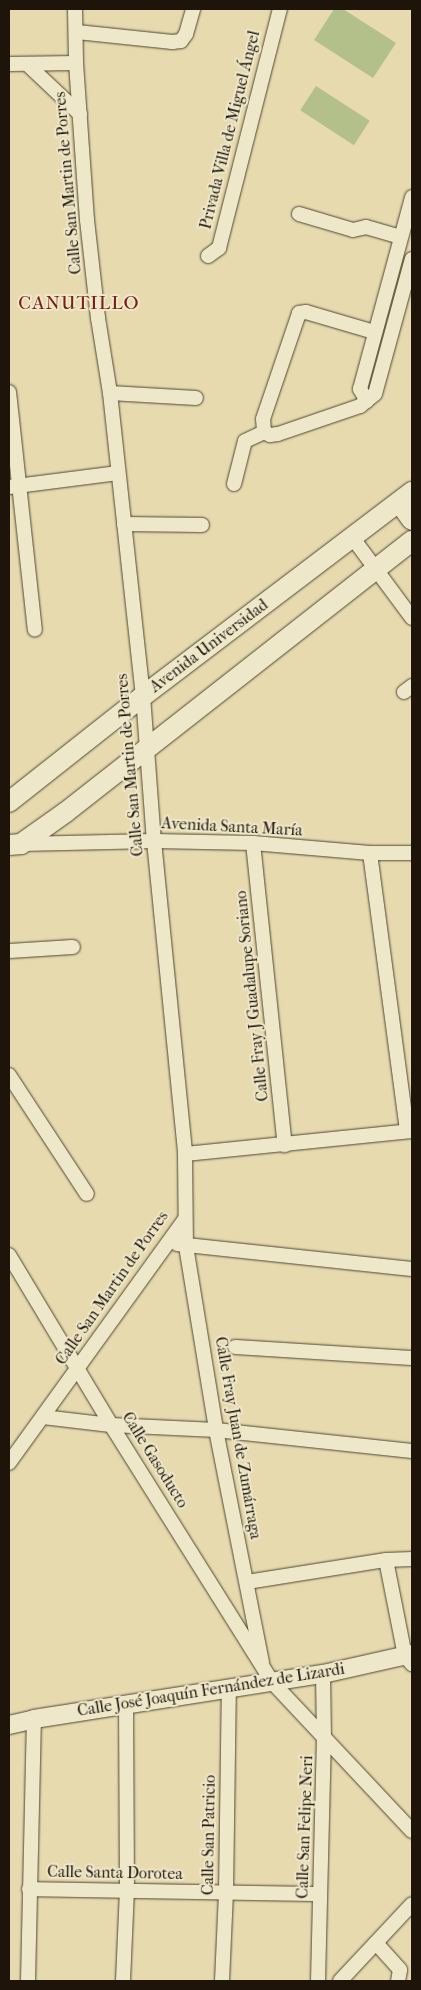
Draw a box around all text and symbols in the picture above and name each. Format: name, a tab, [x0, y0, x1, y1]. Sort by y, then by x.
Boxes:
street label: Privada Villa de Miguel Ángel	[196, 29, 264, 231]
street label: Calle San Martin de Porres	[50, 91, 86, 275]
district label: CANUTILLO	[17, 293, 141, 315]
street label: Avenida Universidad	[146, 595, 272, 697]
street label: Calle San Martin de Porres	[112, 673, 148, 857]
street label: Avenida Santa María	[161, 814, 303, 840]
street label: Calle Fray J Guadalupe Soriano	[231, 890, 273, 1102]
street label: Calle San Martin de Porres	[52, 1207, 172, 1369]
street label: Calle Fray Juan de Zumárraga	[211, 1335, 265, 1541]
street label: Calle Gasoducto	[118, 1408, 192, 1512]
street label: Calle José Joaquín Fernández de Lizardi	[76, 1659, 346, 1721]
street label: Calle San Felipe Neri	[293, 1755, 317, 1899]
street label: Calle San Patricio	[198, 1775, 220, 1895]
street label: Calle Santa Dorotea	[47, 1862, 183, 1884]

